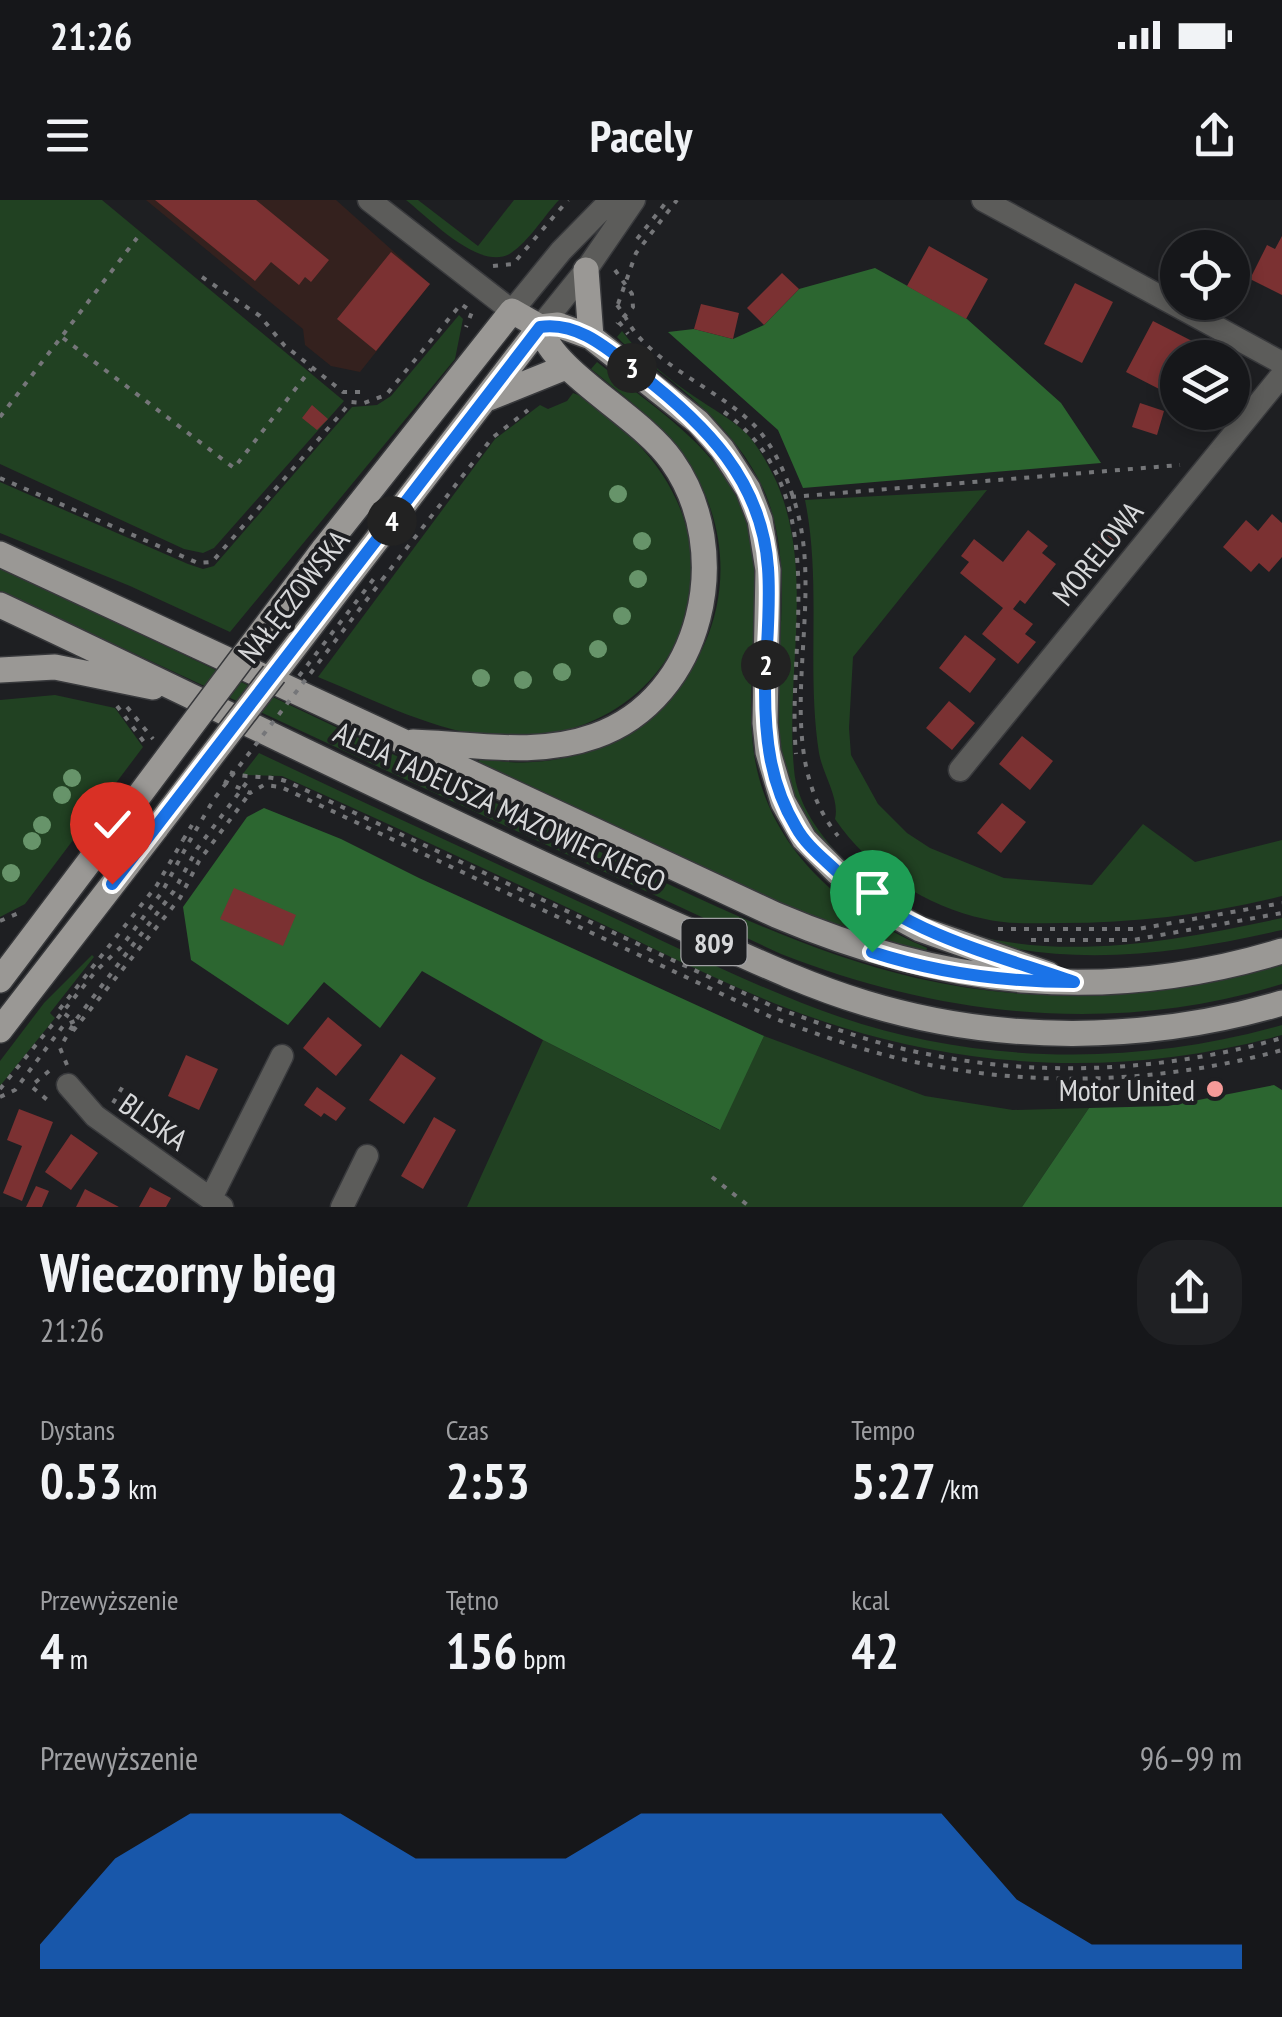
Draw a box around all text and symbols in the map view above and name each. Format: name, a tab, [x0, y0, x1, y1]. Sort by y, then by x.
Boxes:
text: 21:26	[50, 11, 132, 60]
text: Pacely	[590, 106, 692, 164]
icon: menu	[40, 108, 95, 163]
icon: share	[1187, 108, 1242, 163]
map controls	[1160, 230, 1250, 430]
button: locate	[1160, 230, 1250, 320]
button: layers	[1160, 340, 1250, 430]
pin: 3	[607, 343, 657, 393]
text: 3	[625, 349, 639, 386]
street label: MORELOWA	[1043, 492, 1151, 613]
pin: 4	[367, 496, 417, 546]
text: 4	[385, 502, 399, 539]
street label: NAŁĘCZOWSKA	[229, 521, 358, 671]
pin: 2	[741, 640, 791, 690]
text: 2	[759, 646, 773, 683]
street label: ALEJA TADEUSZA MAZOWIECKIEGO	[328, 712, 672, 900]
pin	[70, 782, 155, 885]
icon: check	[85, 797, 140, 852]
pin	[830, 850, 915, 953]
icon: arrive	[845, 865, 900, 920]
road number: 809	[682, 919, 746, 965]
place label: Motor United	[1059, 1070, 1195, 1109]
marker: Motor United	[1204, 1078, 1226, 1100]
street label: BLISKA	[112, 1084, 196, 1159]
text: Wieczorny bieg	[40, 1236, 337, 1307]
button: share	[1137, 1240, 1242, 1345]
text: 21:26	[40, 1309, 104, 1351]
text: Dystans	[40, 1411, 115, 1448]
text: Czas	[446, 1411, 489, 1448]
text: Tempo	[851, 1411, 915, 1448]
text: 0.53	[40, 1448, 122, 1513]
text: 2:53	[446, 1448, 530, 1513]
text: 5:27	[851, 1448, 936, 1513]
text: km	[122, 1470, 157, 1507]
text: /km	[936, 1470, 979, 1507]
text: Przewyższenie	[40, 1581, 179, 1618]
text: Tętno	[446, 1581, 499, 1618]
text: kcal	[851, 1581, 890, 1618]
text: 4	[40, 1618, 64, 1683]
text: 156	[446, 1618, 517, 1683]
text: 42	[851, 1618, 899, 1683]
text: m	[64, 1640, 88, 1677]
text: bpm	[517, 1640, 566, 1677]
text: Przewyższenie	[40, 1737, 198, 1779]
text: 96–99 m	[1140, 1737, 1242, 1779]

